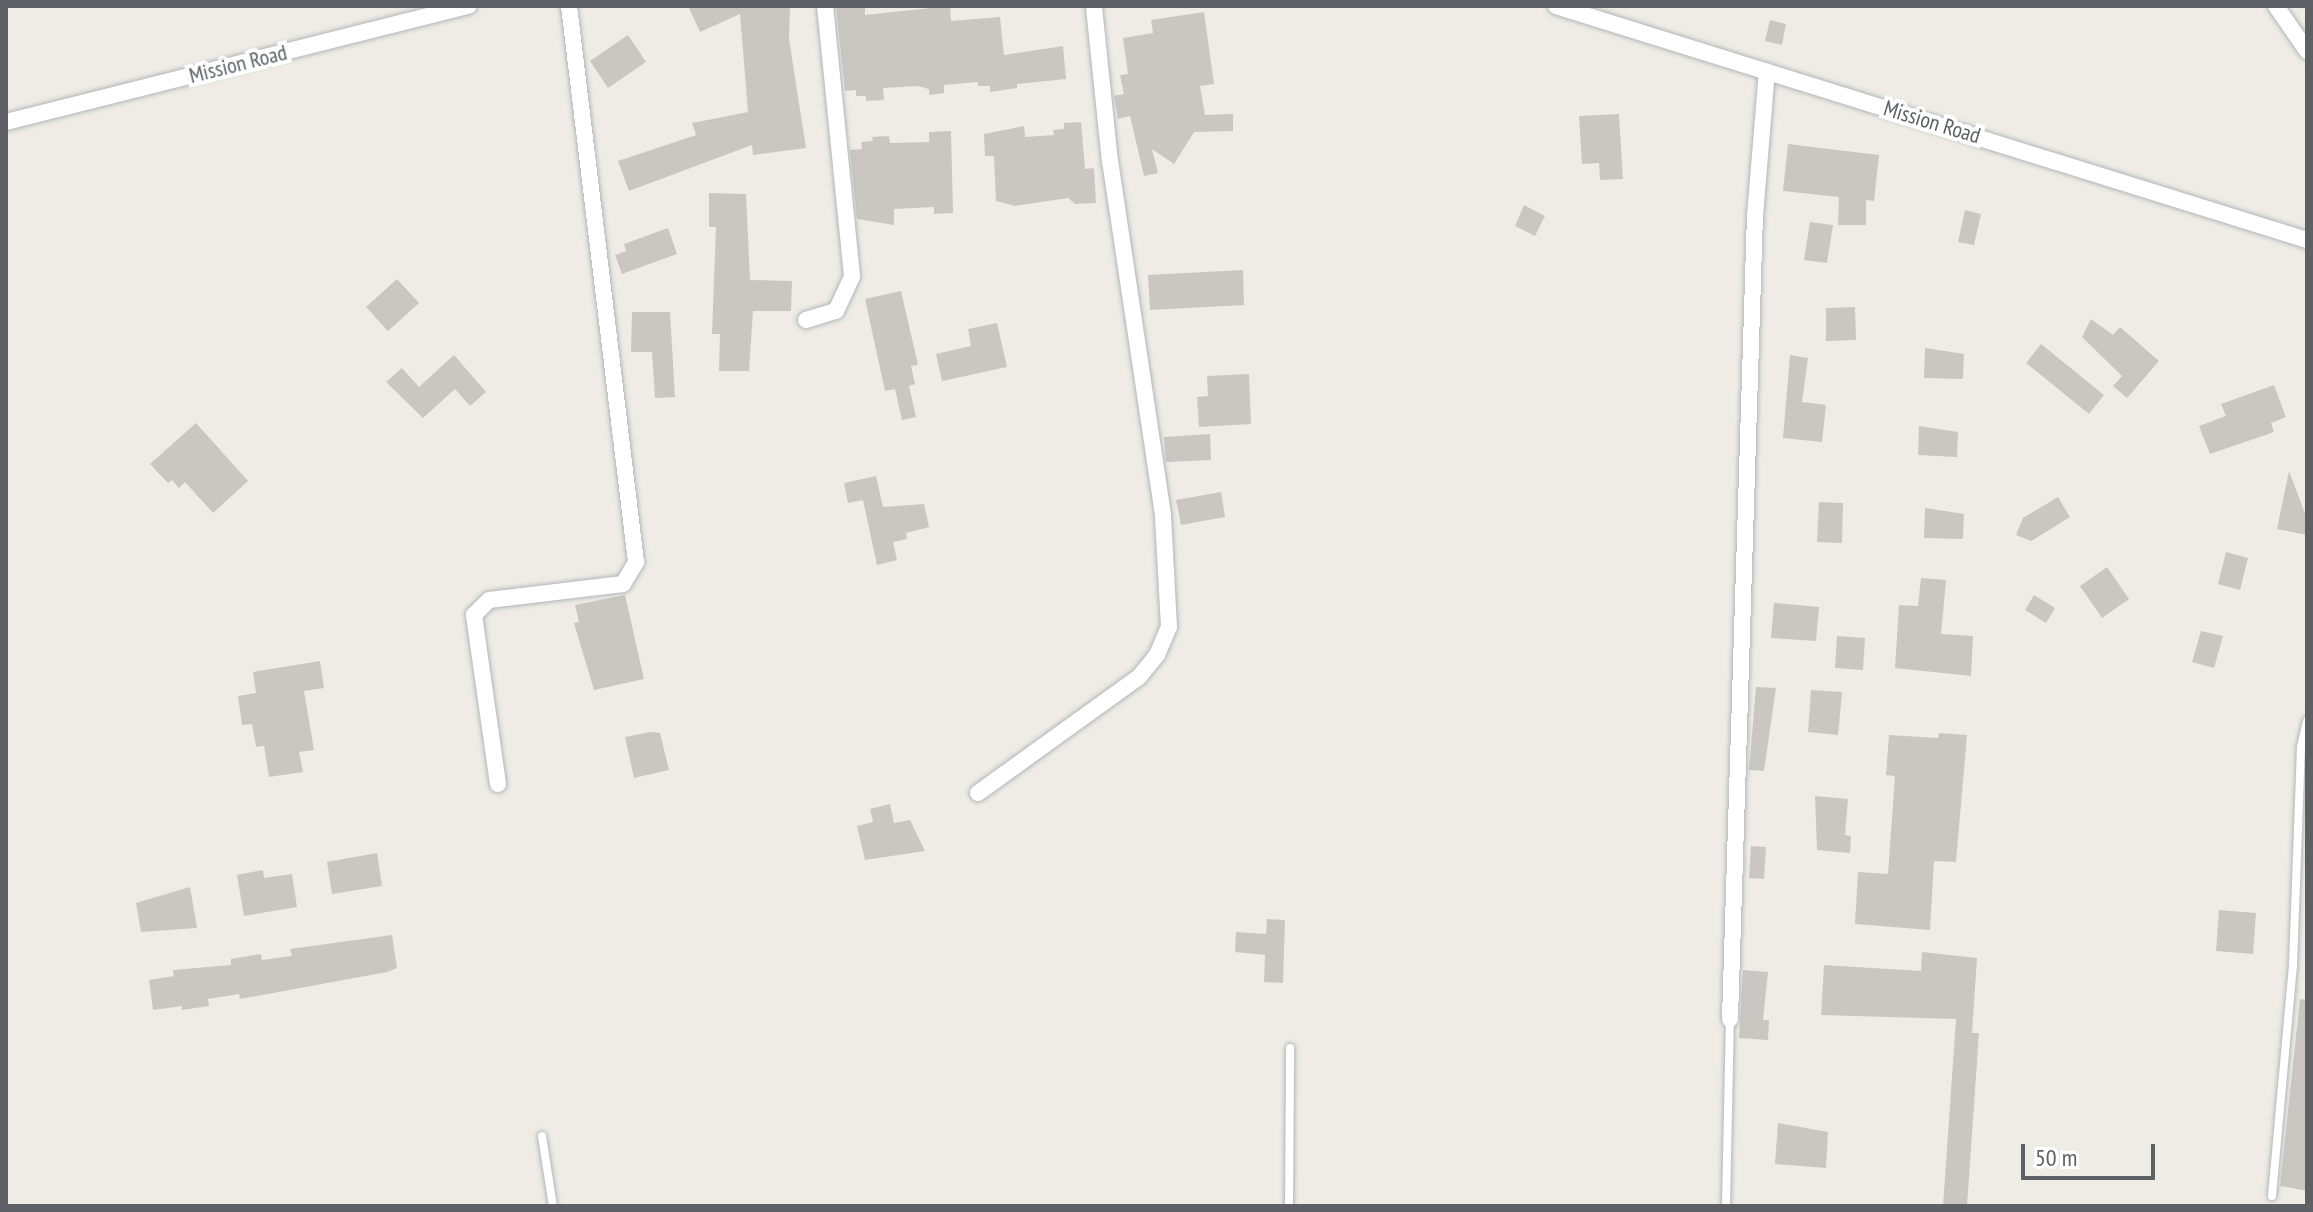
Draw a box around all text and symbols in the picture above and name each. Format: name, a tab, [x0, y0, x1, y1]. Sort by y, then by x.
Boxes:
street label: Mission Road	[186, 39, 290, 89]
street label: Mission Road	[1880, 95, 1984, 149]
scale bar	[2025, 1128, 2159, 1178]
text: 50 m	[2035, 1142, 2077, 1173]

